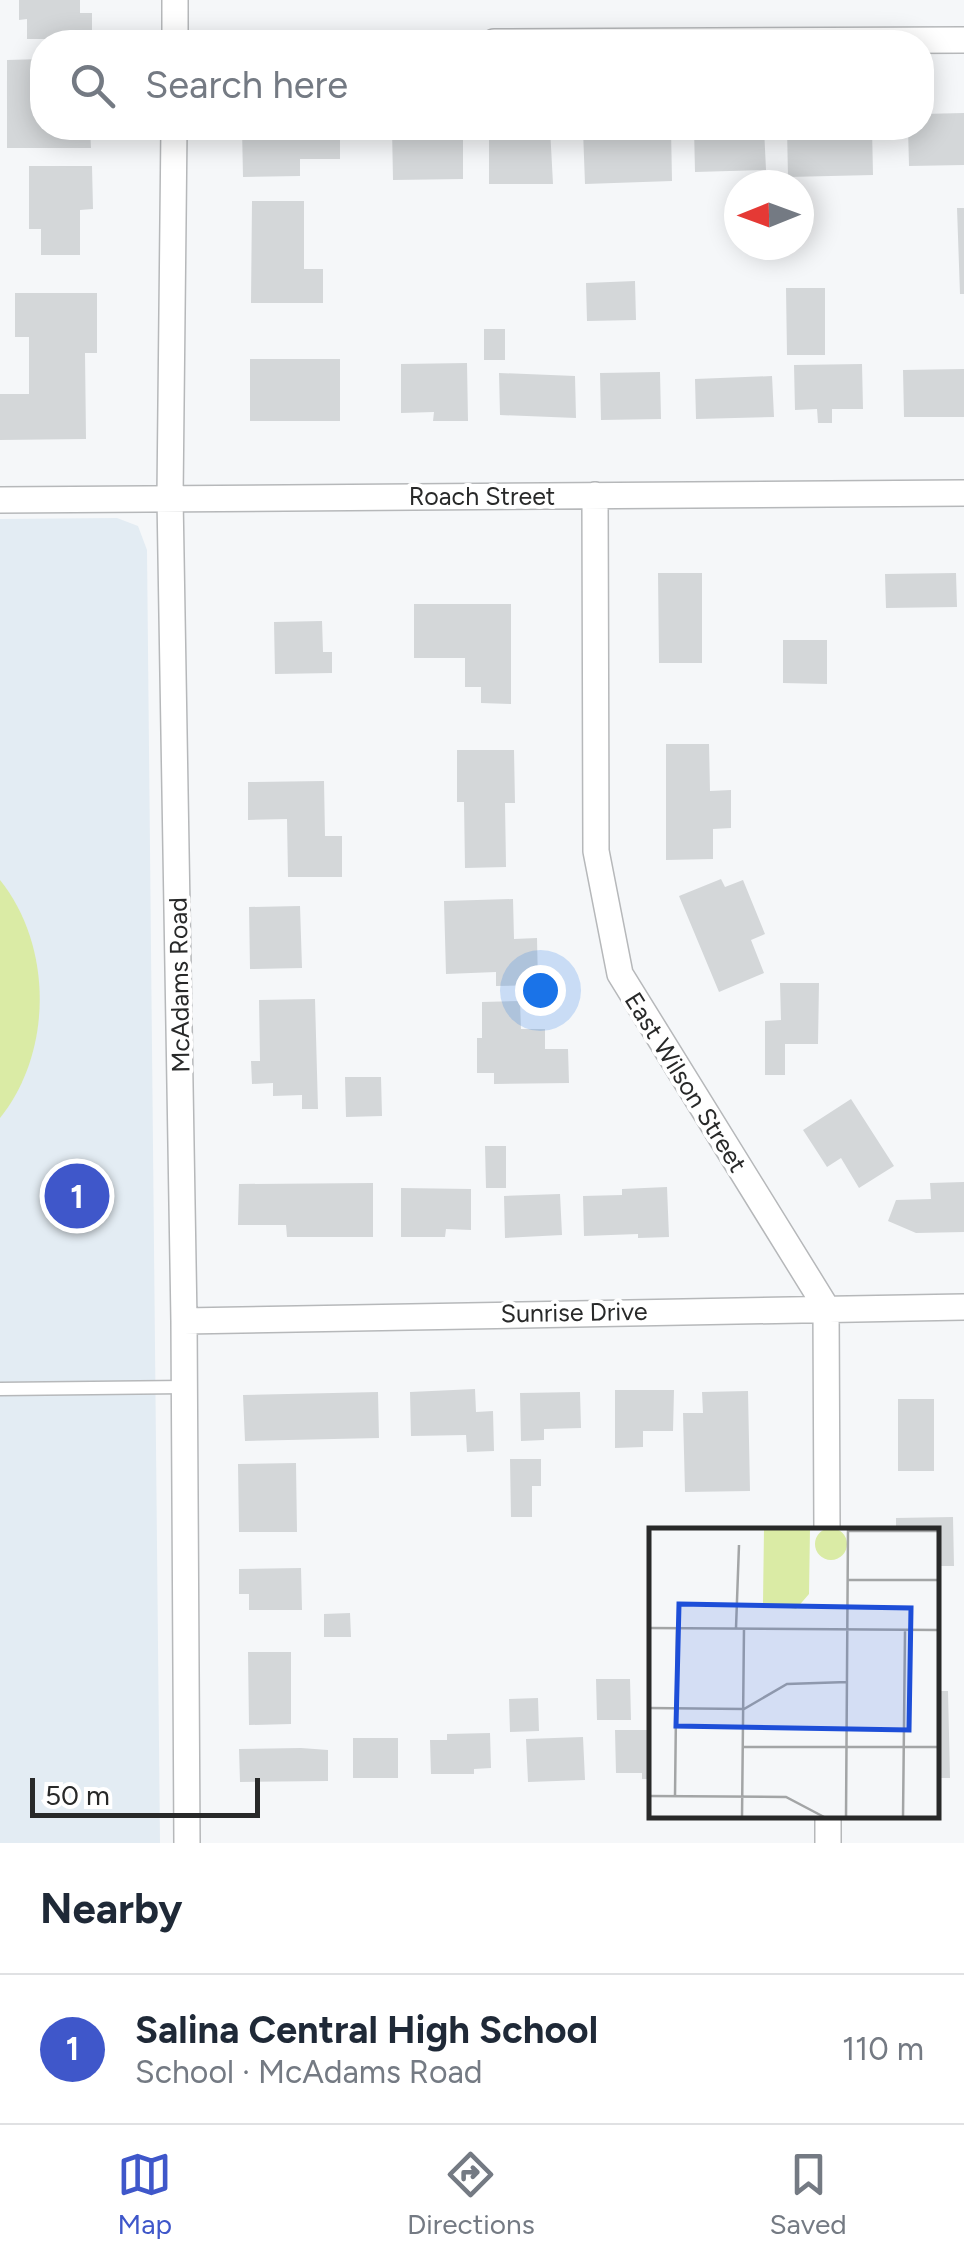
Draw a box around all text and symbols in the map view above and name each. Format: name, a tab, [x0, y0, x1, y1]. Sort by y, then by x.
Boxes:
search box	[30, 30, 934, 140]
icon: search	[65, 58, 120, 113]
text: Search here	[145, 62, 348, 108]
north arrow	[724, 170, 814, 260]
street label: Roach Street	[409, 481, 555, 511]
street label: McAdams Road	[162, 897, 196, 1073]
your location	[515, 965, 566, 1016]
street label: East Wilson Street	[619, 987, 753, 1177]
pin: 1	[44, 1158, 110, 1234]
street label: Sunrise Drive	[500, 1296, 648, 1328]
inset map	[649, 1528, 939, 1818]
scale bar	[30, 1773, 260, 1818]
text: 50 m	[45, 1778, 110, 1812]
text: Nearby	[40, 1883, 182, 1934]
text: Salina Central High School	[135, 2007, 598, 2053]
text: 1	[66, 2030, 79, 2068]
text: 110 m	[842, 2030, 924, 2068]
text: School · McAdams Road	[135, 2053, 483, 2091]
tab: Map	[117, 2147, 172, 2241]
tab: Directions	[407, 2147, 535, 2241]
tab: Saved	[769, 2147, 847, 2241]

